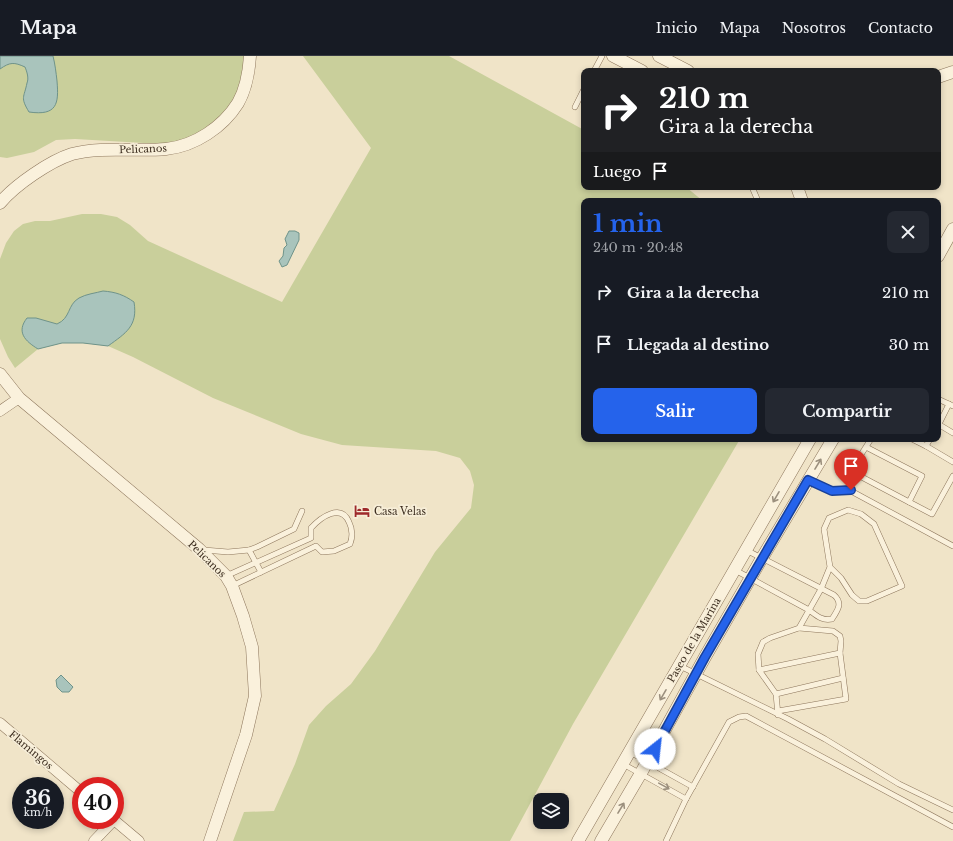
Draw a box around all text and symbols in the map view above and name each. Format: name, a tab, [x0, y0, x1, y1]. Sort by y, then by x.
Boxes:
text: Mapa	[20, 16, 77, 39]
text: Inicio	[656, 19, 697, 37]
text: Mapa	[719, 19, 760, 37]
text: Nosotros	[782, 19, 846, 37]
text: Contacto	[868, 19, 933, 37]
text: 210 m	[659, 81, 749, 116]
icon: right	[593, 84, 645, 136]
text: Gira a la derecha	[659, 116, 813, 138]
street label: Pelicanos	[119, 142, 168, 156]
icon: arrive	[649, 160, 671, 182]
text: Luego	[593, 162, 641, 181]
text: 1 min	[593, 209, 663, 238]
button: close	[887, 211, 929, 253]
text: 240 m · 20:48	[593, 239, 683, 256]
icon: right	[593, 281, 615, 303]
text: Gira a la derecha	[627, 283, 759, 302]
text: 210 m	[882, 283, 929, 302]
icon: arrive	[593, 333, 615, 355]
text: Llegada al destino	[627, 335, 769, 354]
text: 30 m	[889, 335, 929, 354]
button: Salir	[593, 388, 757, 434]
button: Compartir	[765, 388, 929, 434]
pin	[834, 449, 868, 490]
icon: arrive	[840, 455, 862, 477]
one-way arrow	[814, 458, 822, 470]
one-way arrow	[772, 491, 780, 503]
hotel icon: Casa Velas	[353, 502, 371, 520]
place label: Casa Velas	[374, 505, 427, 518]
street label: Pelicanos	[185, 538, 229, 581]
street label: Paseo de la Marina	[664, 595, 724, 685]
one-way arrow	[658, 689, 666, 701]
street label: Flamingos	[6, 728, 56, 772]
position arrow	[634, 728, 676, 770]
speed limit sign: 40	[72, 777, 124, 829]
one-way arrow	[658, 782, 670, 790]
text: 36	[25, 786, 51, 810]
map controls	[533, 793, 569, 829]
button: layers	[533, 793, 569, 829]
one-way arrow	[617, 802, 625, 814]
text: km/h	[24, 806, 52, 819]

